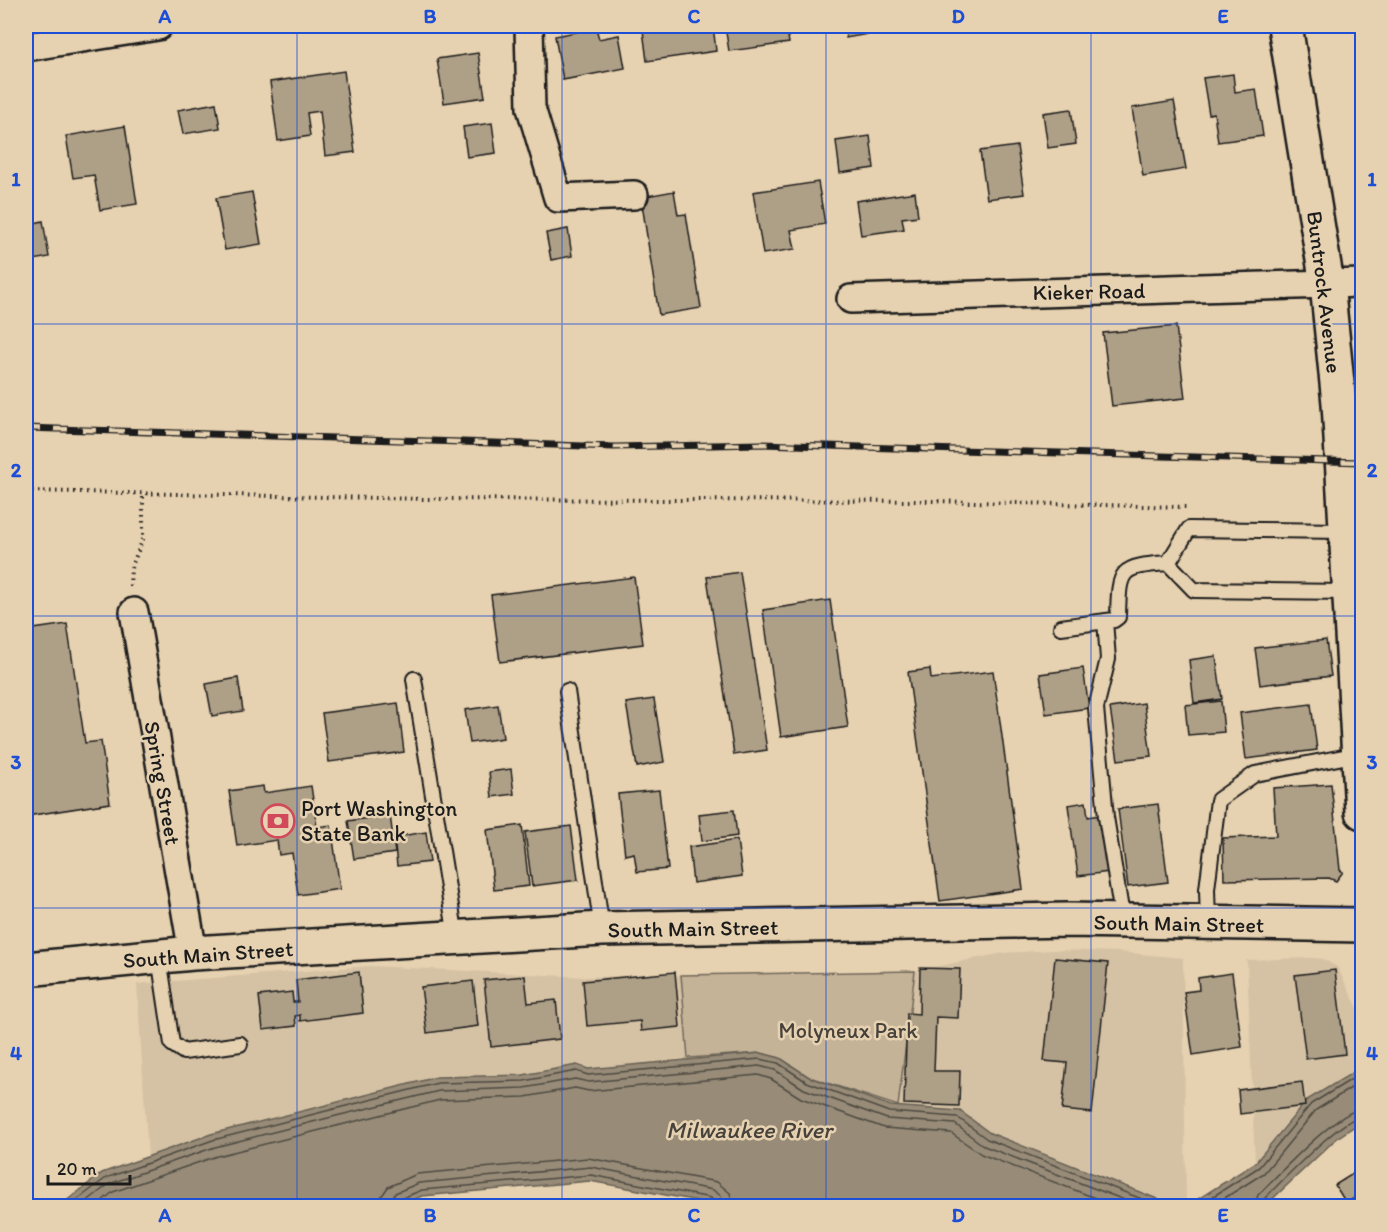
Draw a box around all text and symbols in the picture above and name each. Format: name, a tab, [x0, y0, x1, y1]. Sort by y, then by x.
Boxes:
text: A	[158, 4, 172, 28]
text: B	[424, 4, 437, 28]
text: C	[688, 4, 701, 28]
text: D	[951, 4, 965, 28]
text: E	[1217, 4, 1229, 28]
text: 1	[11, 167, 21, 191]
text: 1	[1367, 167, 1377, 191]
street label: Buntrock Avenue	[1301, 209, 1348, 375]
street label: Kieker Road	[1032, 277, 1146, 306]
text: 2	[11, 458, 22, 482]
text: 2	[1367, 458, 1378, 482]
street label: Spring Street	[138, 719, 187, 847]
text: 3	[11, 750, 22, 774]
text: 3	[1367, 750, 1378, 774]
place label: Port Washington State Bank	[301, 795, 458, 847]
bank icon: Port Washington State Bank	[260, 803, 296, 839]
street label: South Main Street	[1093, 909, 1265, 938]
street label: South Main Street	[607, 914, 779, 943]
street label: South Main Street	[122, 935, 294, 974]
park label: Molyneux Park	[778, 1017, 918, 1044]
text: 4	[10, 1041, 22, 1065]
text: 4	[1366, 1041, 1378, 1065]
water label: Milwaukee River	[666, 1115, 835, 1144]
scale bar	[48, 1148, 130, 1186]
text: 20 m	[57, 1158, 97, 1180]
text: A	[158, 1203, 172, 1227]
text: B	[424, 1203, 437, 1227]
text: C	[688, 1203, 701, 1227]
text: D	[951, 1203, 965, 1227]
text: E	[1217, 1203, 1229, 1227]

